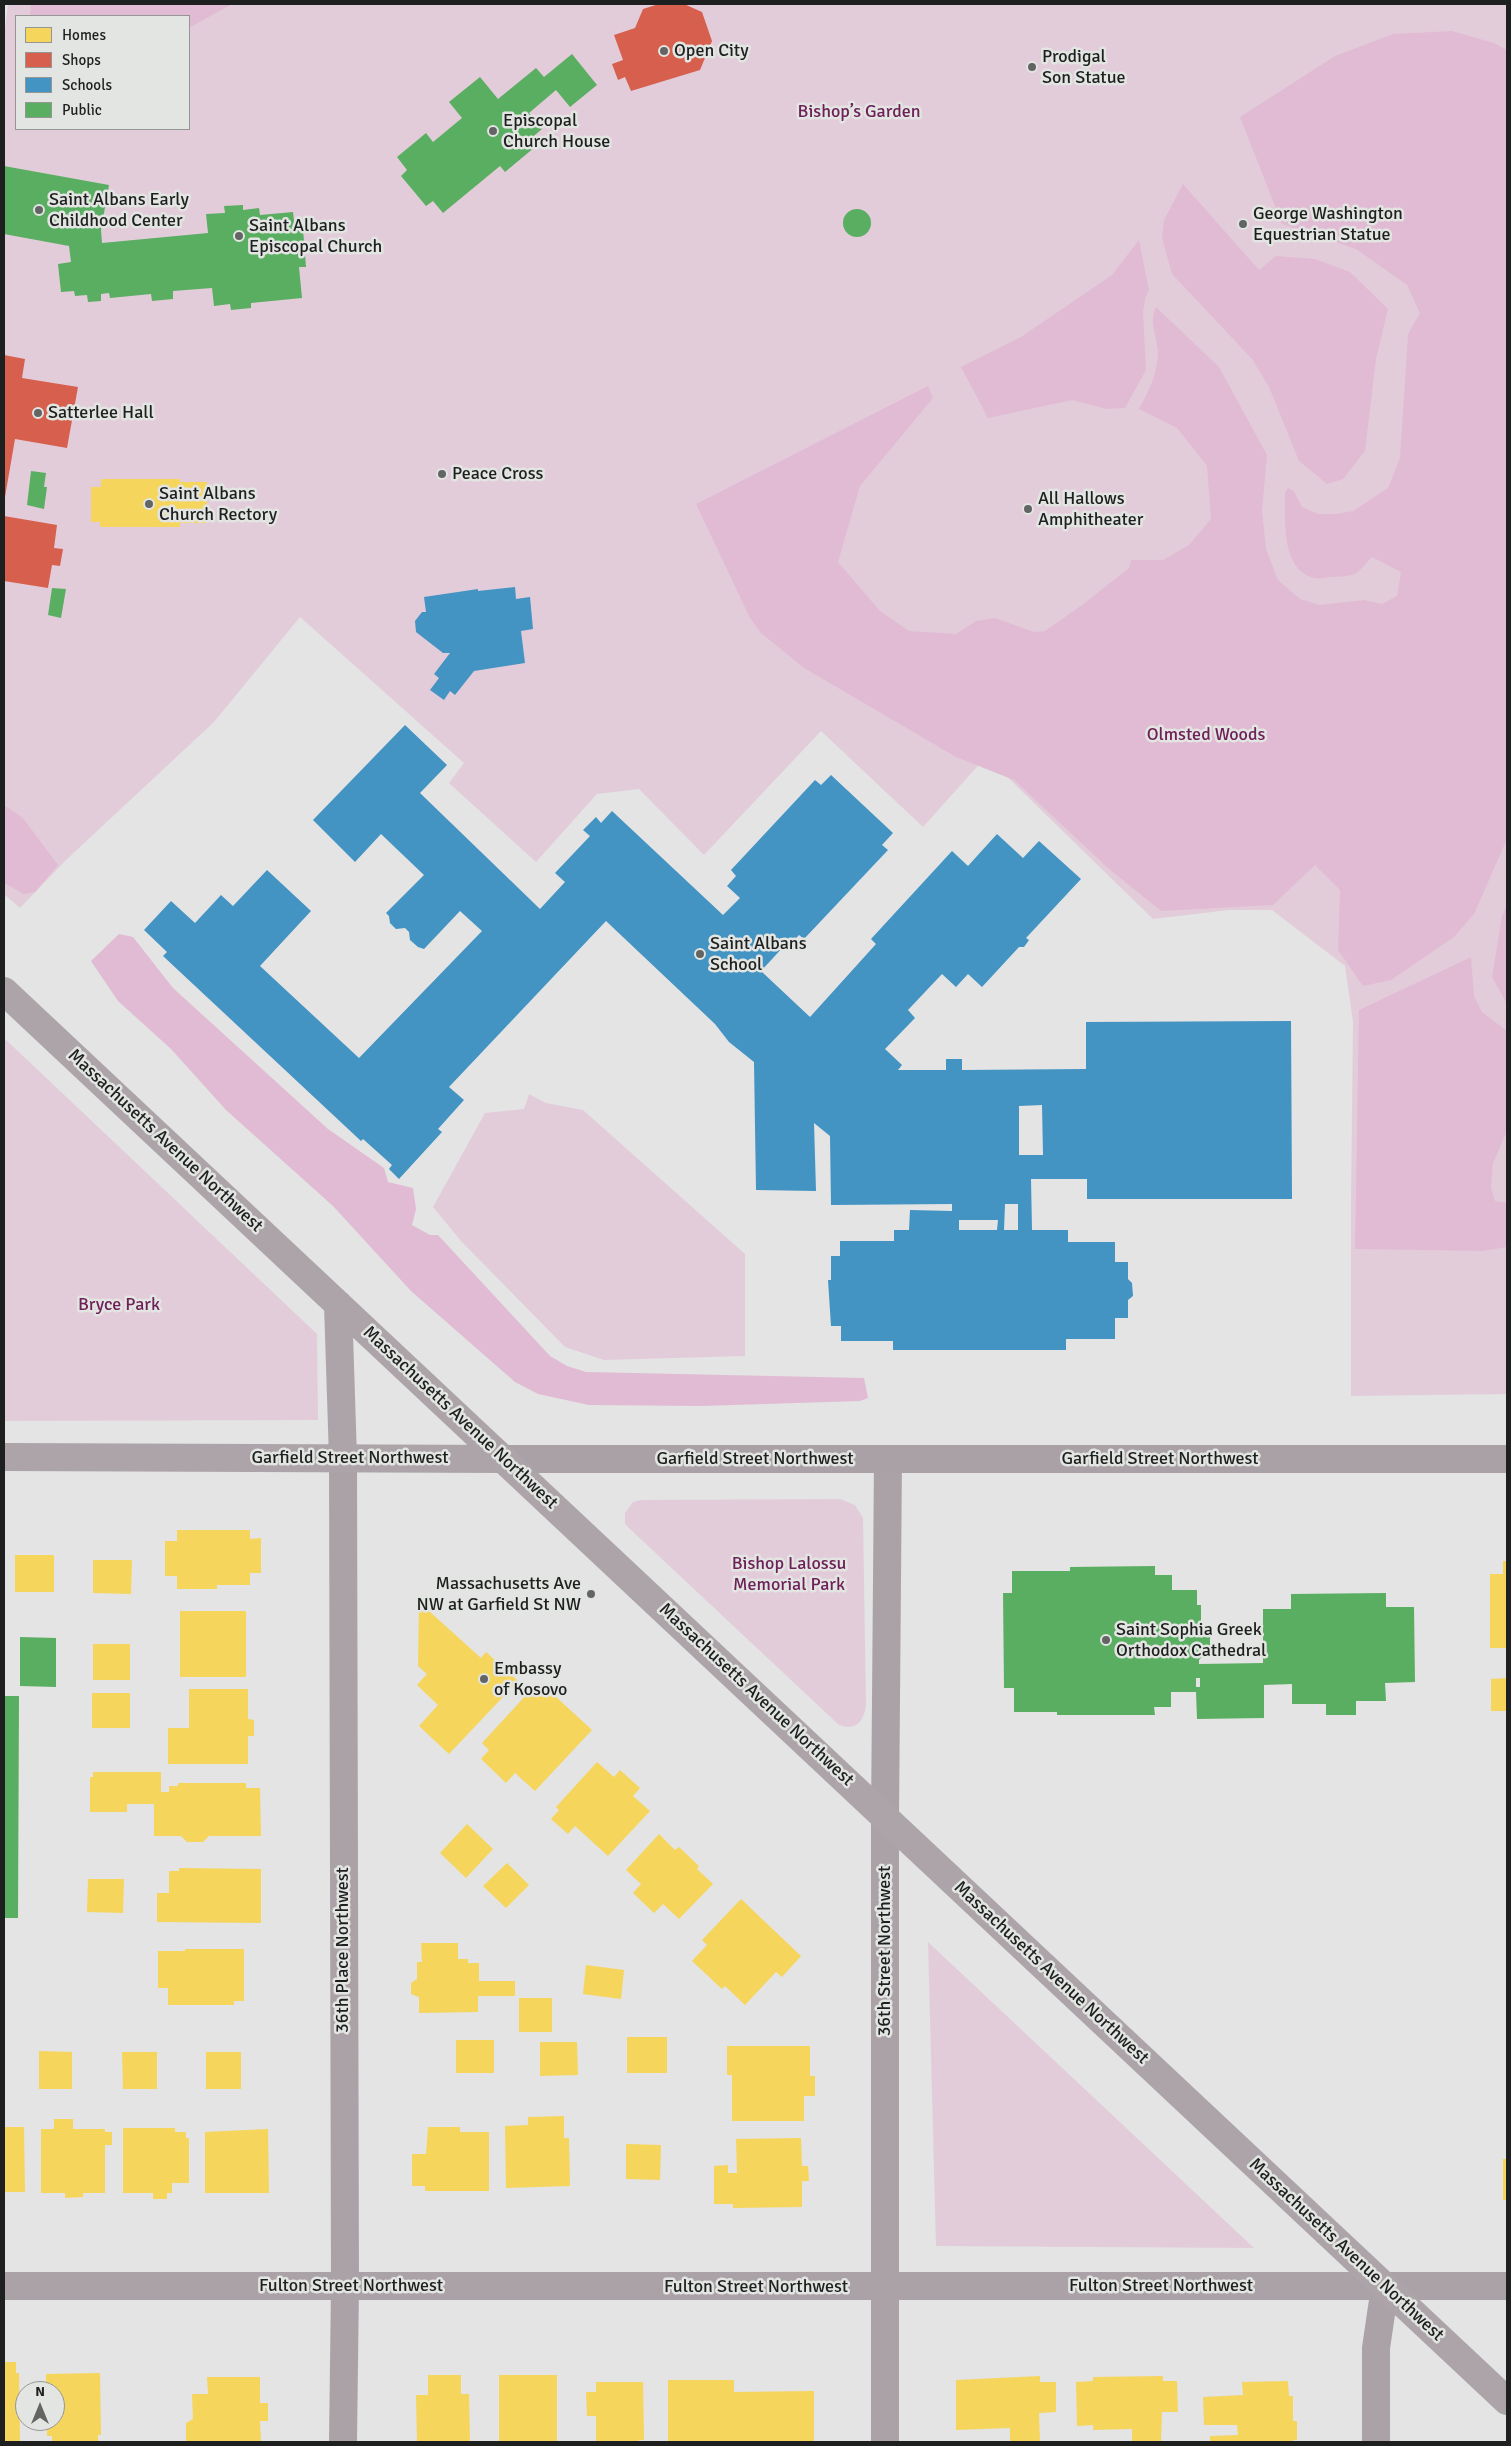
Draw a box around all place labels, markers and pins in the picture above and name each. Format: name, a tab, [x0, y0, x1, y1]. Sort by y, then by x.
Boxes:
place label: Open City	[674, 40, 749, 62]
marker: Open City	[658, 45, 670, 57]
place label: Prodigal Son Statue	[1042, 46, 1125, 88]
marker: Prodigal Son Statue	[1026, 61, 1038, 73]
place label: Episcopal Church House	[503, 110, 610, 152]
marker: Episcopal Church House	[487, 125, 499, 137]
place label: Saint Albans Early Childhood Center	[49, 189, 189, 232]
place label: George Washington Equestrian Statue	[1253, 203, 1403, 245]
marker: Saint Albans Early Childhood Center	[33, 204, 45, 216]
place label: Saint Albans Episcopal Church	[249, 215, 382, 258]
marker: George Washington Equestrian Statue	[1237, 218, 1249, 230]
marker: Saint Albans Episcopal Church	[233, 230, 245, 242]
place label: Satterlee Hall	[48, 402, 154, 424]
marker: Satterlee Hall	[32, 407, 44, 419]
place label: Peace Cross	[452, 463, 543, 485]
marker: Peace Cross	[436, 468, 448, 480]
place label: Saint Albans Church Rectory	[159, 483, 277, 526]
place label: All Hallows Amphitheater	[1038, 488, 1143, 530]
marker: Saint Albans Church Rectory	[143, 498, 155, 510]
marker: All Hallows Amphitheater	[1022, 503, 1034, 515]
place label: Saint Albans School	[710, 933, 807, 976]
marker: Saint Albans School	[694, 948, 706, 960]
place label: Massachusetts Ave NW at Garfield St NW	[417, 1573, 581, 1616]
marker: Massachusetts Ave NW at Garfield St NW	[585, 1588, 597, 1600]
place label: Saint Sophia Greek Orthodox Cathedral	[1116, 1619, 1266, 1662]
marker: Saint Sophia Greek Orthodox Cathedral	[1100, 1634, 1112, 1646]
place label: Embassy of Kosovo	[494, 1658, 567, 1700]
marker: Embassy of Kosovo	[478, 1673, 490, 1685]

